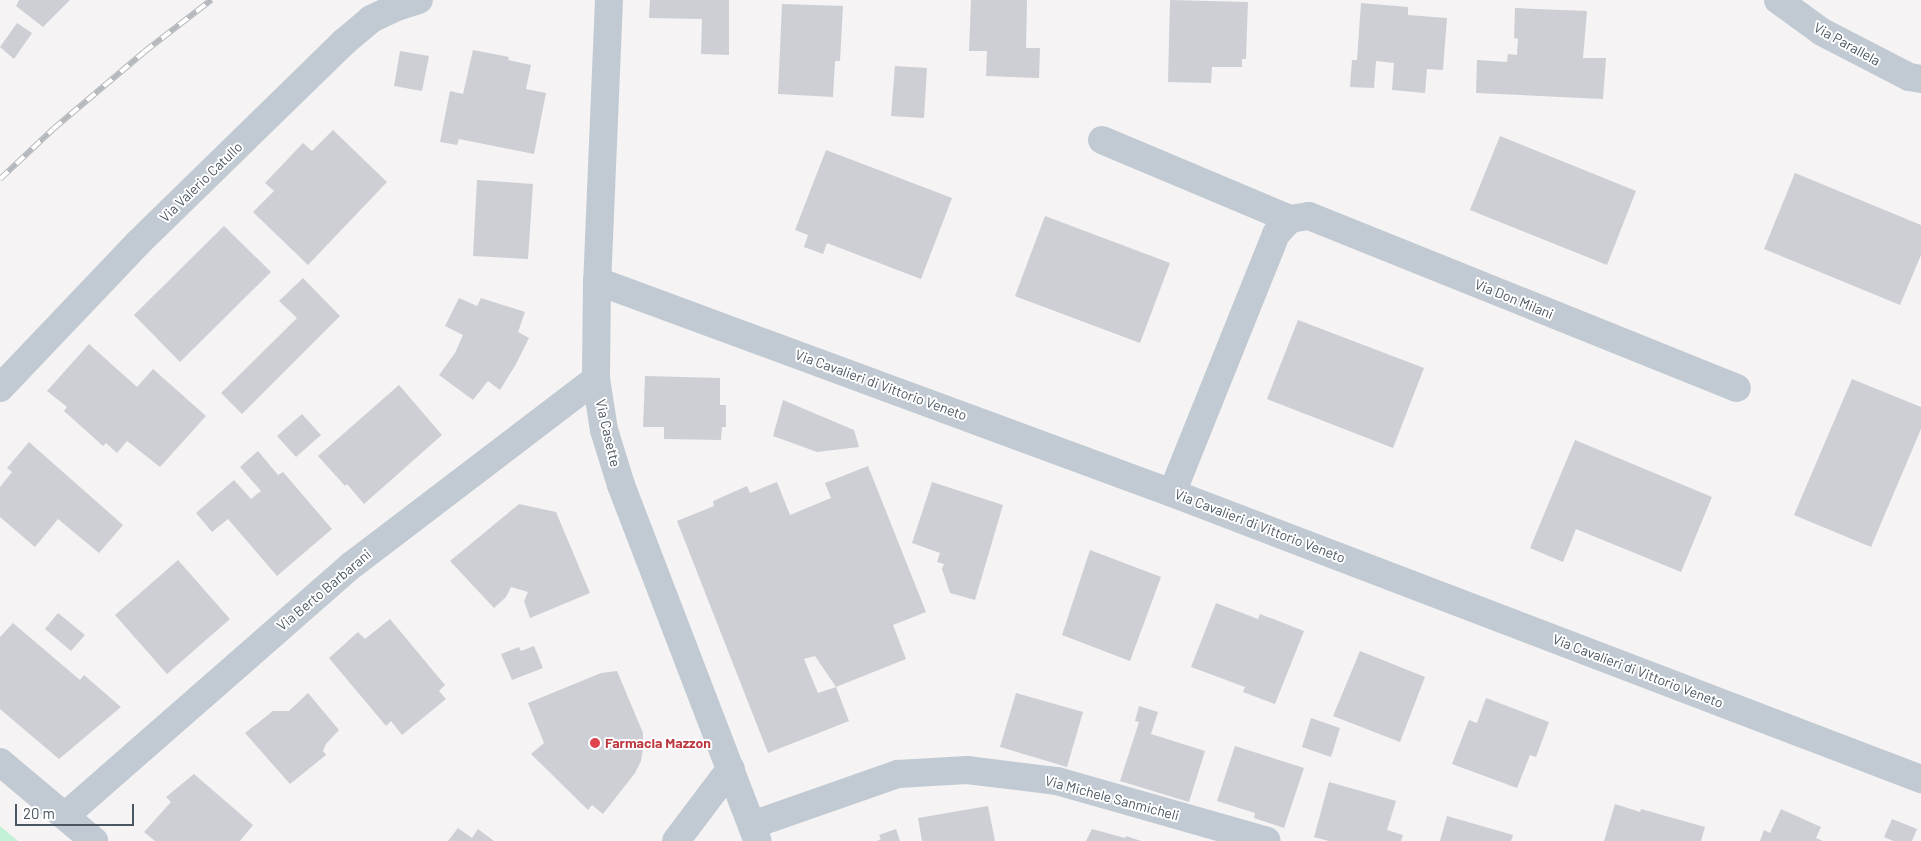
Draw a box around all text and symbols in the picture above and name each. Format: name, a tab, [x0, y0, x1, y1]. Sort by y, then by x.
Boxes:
street label: Via Parallela	[1811, 19, 1883, 69]
street label: Via Valerio Catullo	[156, 138, 246, 226]
street label: Via Don Milani	[1472, 276, 1556, 322]
street label: Via Cavalieri di Vittorio Veneto	[793, 346, 969, 424]
street label: Via Casette	[592, 398, 624, 468]
street label: Via Cavalieri di Vittorio Veneto	[1172, 486, 1348, 566]
street label: Via Berto Barbarani	[274, 546, 374, 634]
street label: Via Cavalieri di Vittorio Veneto	[1550, 631, 1726, 711]
place label: Farmacia Mazzon	[605, 735, 711, 751]
marker: Farmacia Mazzon	[589, 737, 601, 749]
street label: Via Michele Sanmicheli	[1043, 772, 1181, 824]
scale bar	[18, 794, 136, 826]
text: 20 m	[23, 804, 55, 822]

